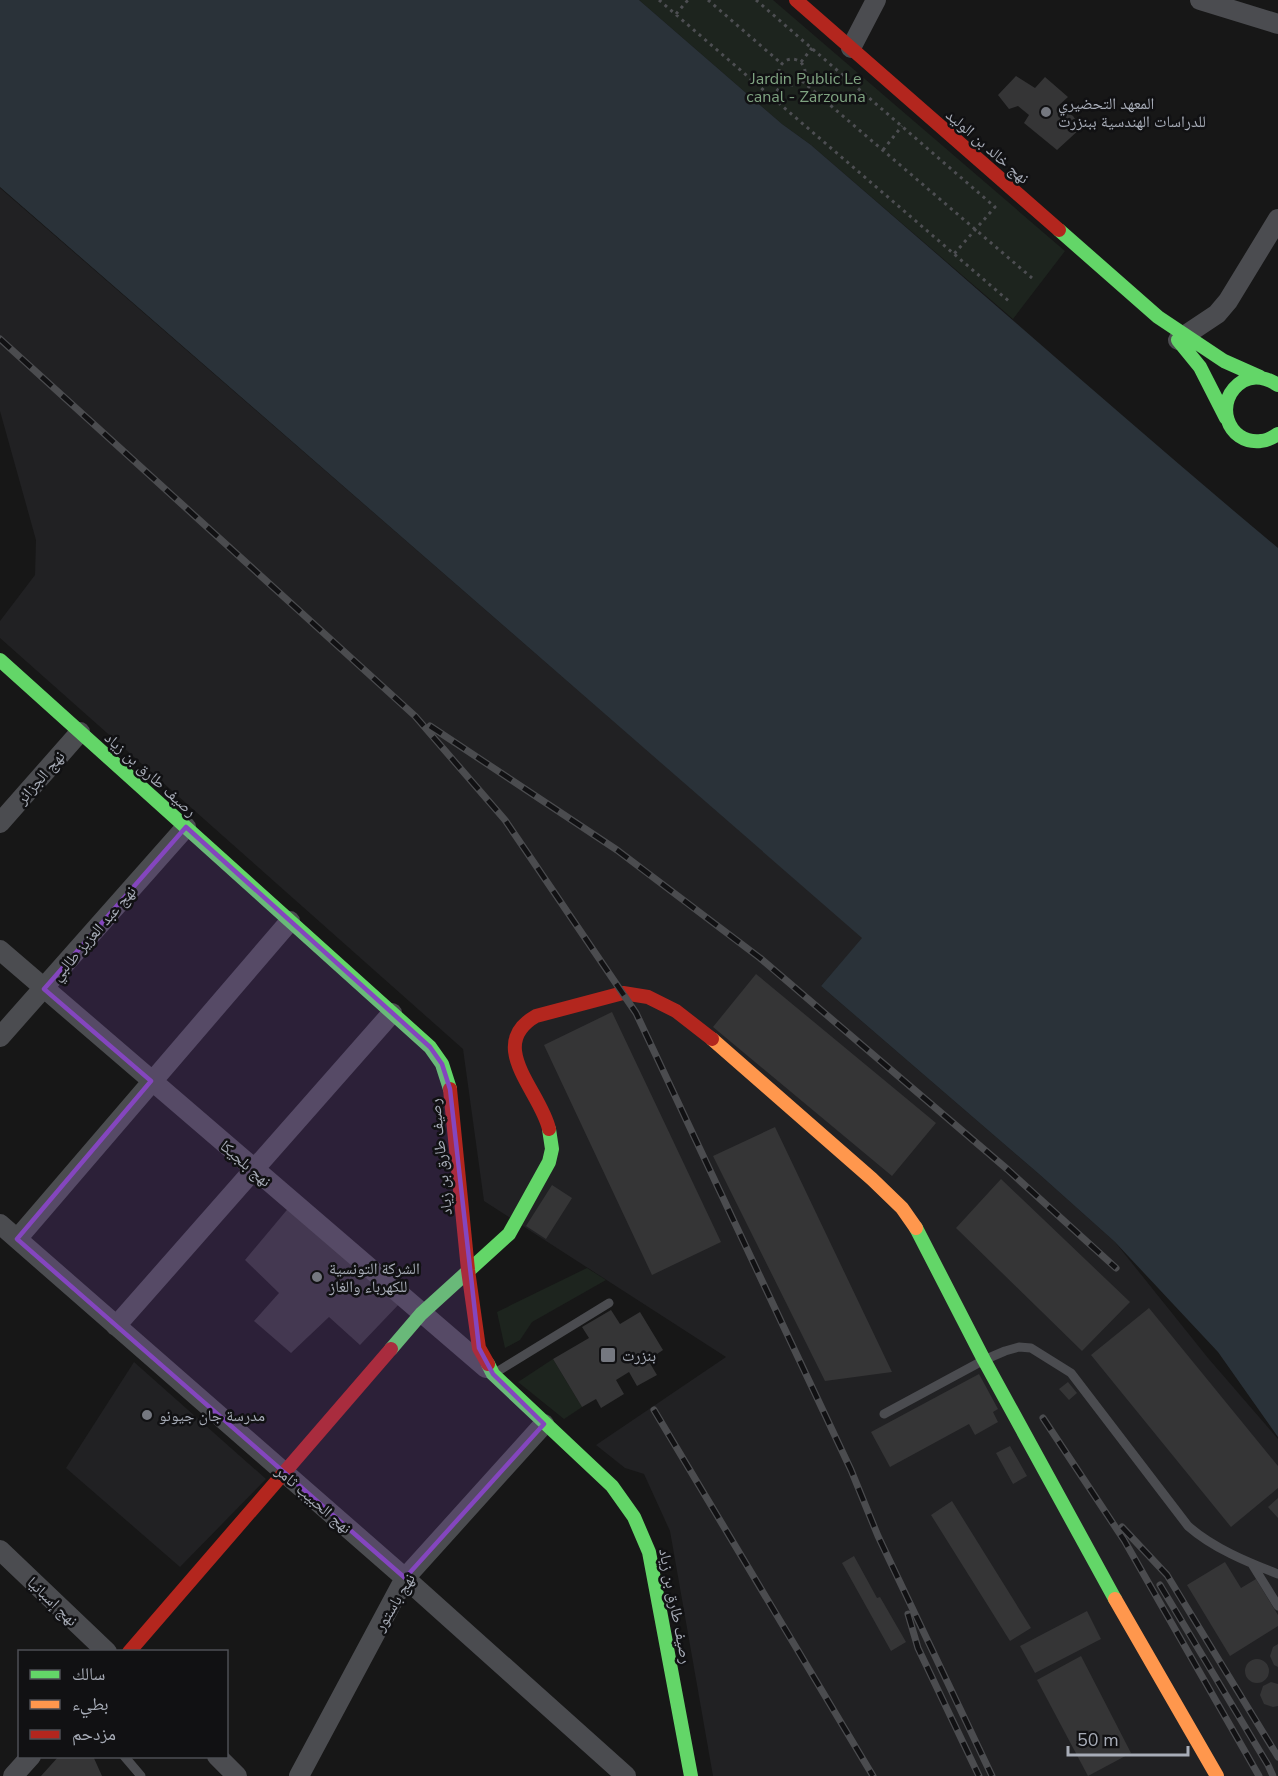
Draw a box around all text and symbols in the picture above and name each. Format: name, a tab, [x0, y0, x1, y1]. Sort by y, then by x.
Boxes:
park label: Jardin Public Le canal - Zarzouna	[746, 68, 866, 108]
place label: المعهد التحضيري للدراسات الهندسية ببنزرت	[1058, 93, 1206, 133]
street label: نهج خالد بن الوليد	[941, 104, 1034, 189]
marker: المعهد التحضيري للدراسات الهندسية ببنزرت	[1039, 105, 1053, 119]
street label: رصيف طارق بن زياد	[99, 727, 201, 822]
street label: نهج الجزائر	[11, 746, 70, 810]
street label: نهج عبد العزيز طالبي	[46, 881, 142, 987]
street label: رصيف طارق بن زياد	[424, 1097, 458, 1216]
street label: نهج بلجيكا	[215, 1135, 276, 1192]
place label: الشركة التونسية للكهرباء والغاز	[328, 1258, 420, 1298]
marker: الشركة التونسية للكهرباء والغاز	[310, 1270, 324, 1284]
place label: بنزرت	[622, 1345, 656, 1367]
marker: بنزرت	[599, 1346, 617, 1364]
place label: مدرسة جان جيونو	[159, 1405, 265, 1427]
marker: مدرسة جان جيونو	[140, 1408, 154, 1422]
street label: نهج الحبيب ثامر	[270, 1460, 356, 1539]
street label: رصيف طارق بن زياد	[653, 1547, 697, 1666]
street label: نهج باستور	[369, 1570, 421, 1636]
street label: نهج إسبانيا	[22, 1572, 82, 1631]
legend	[18, 1650, 228, 1758]
text: سالك	[72, 1662, 105, 1686]
text: بطيء	[72, 1692, 109, 1719]
scale bar	[1068, 1719, 1188, 1757]
text: مزدحم	[72, 1722, 116, 1746]
text: 50 m	[1077, 1728, 1119, 1752]

